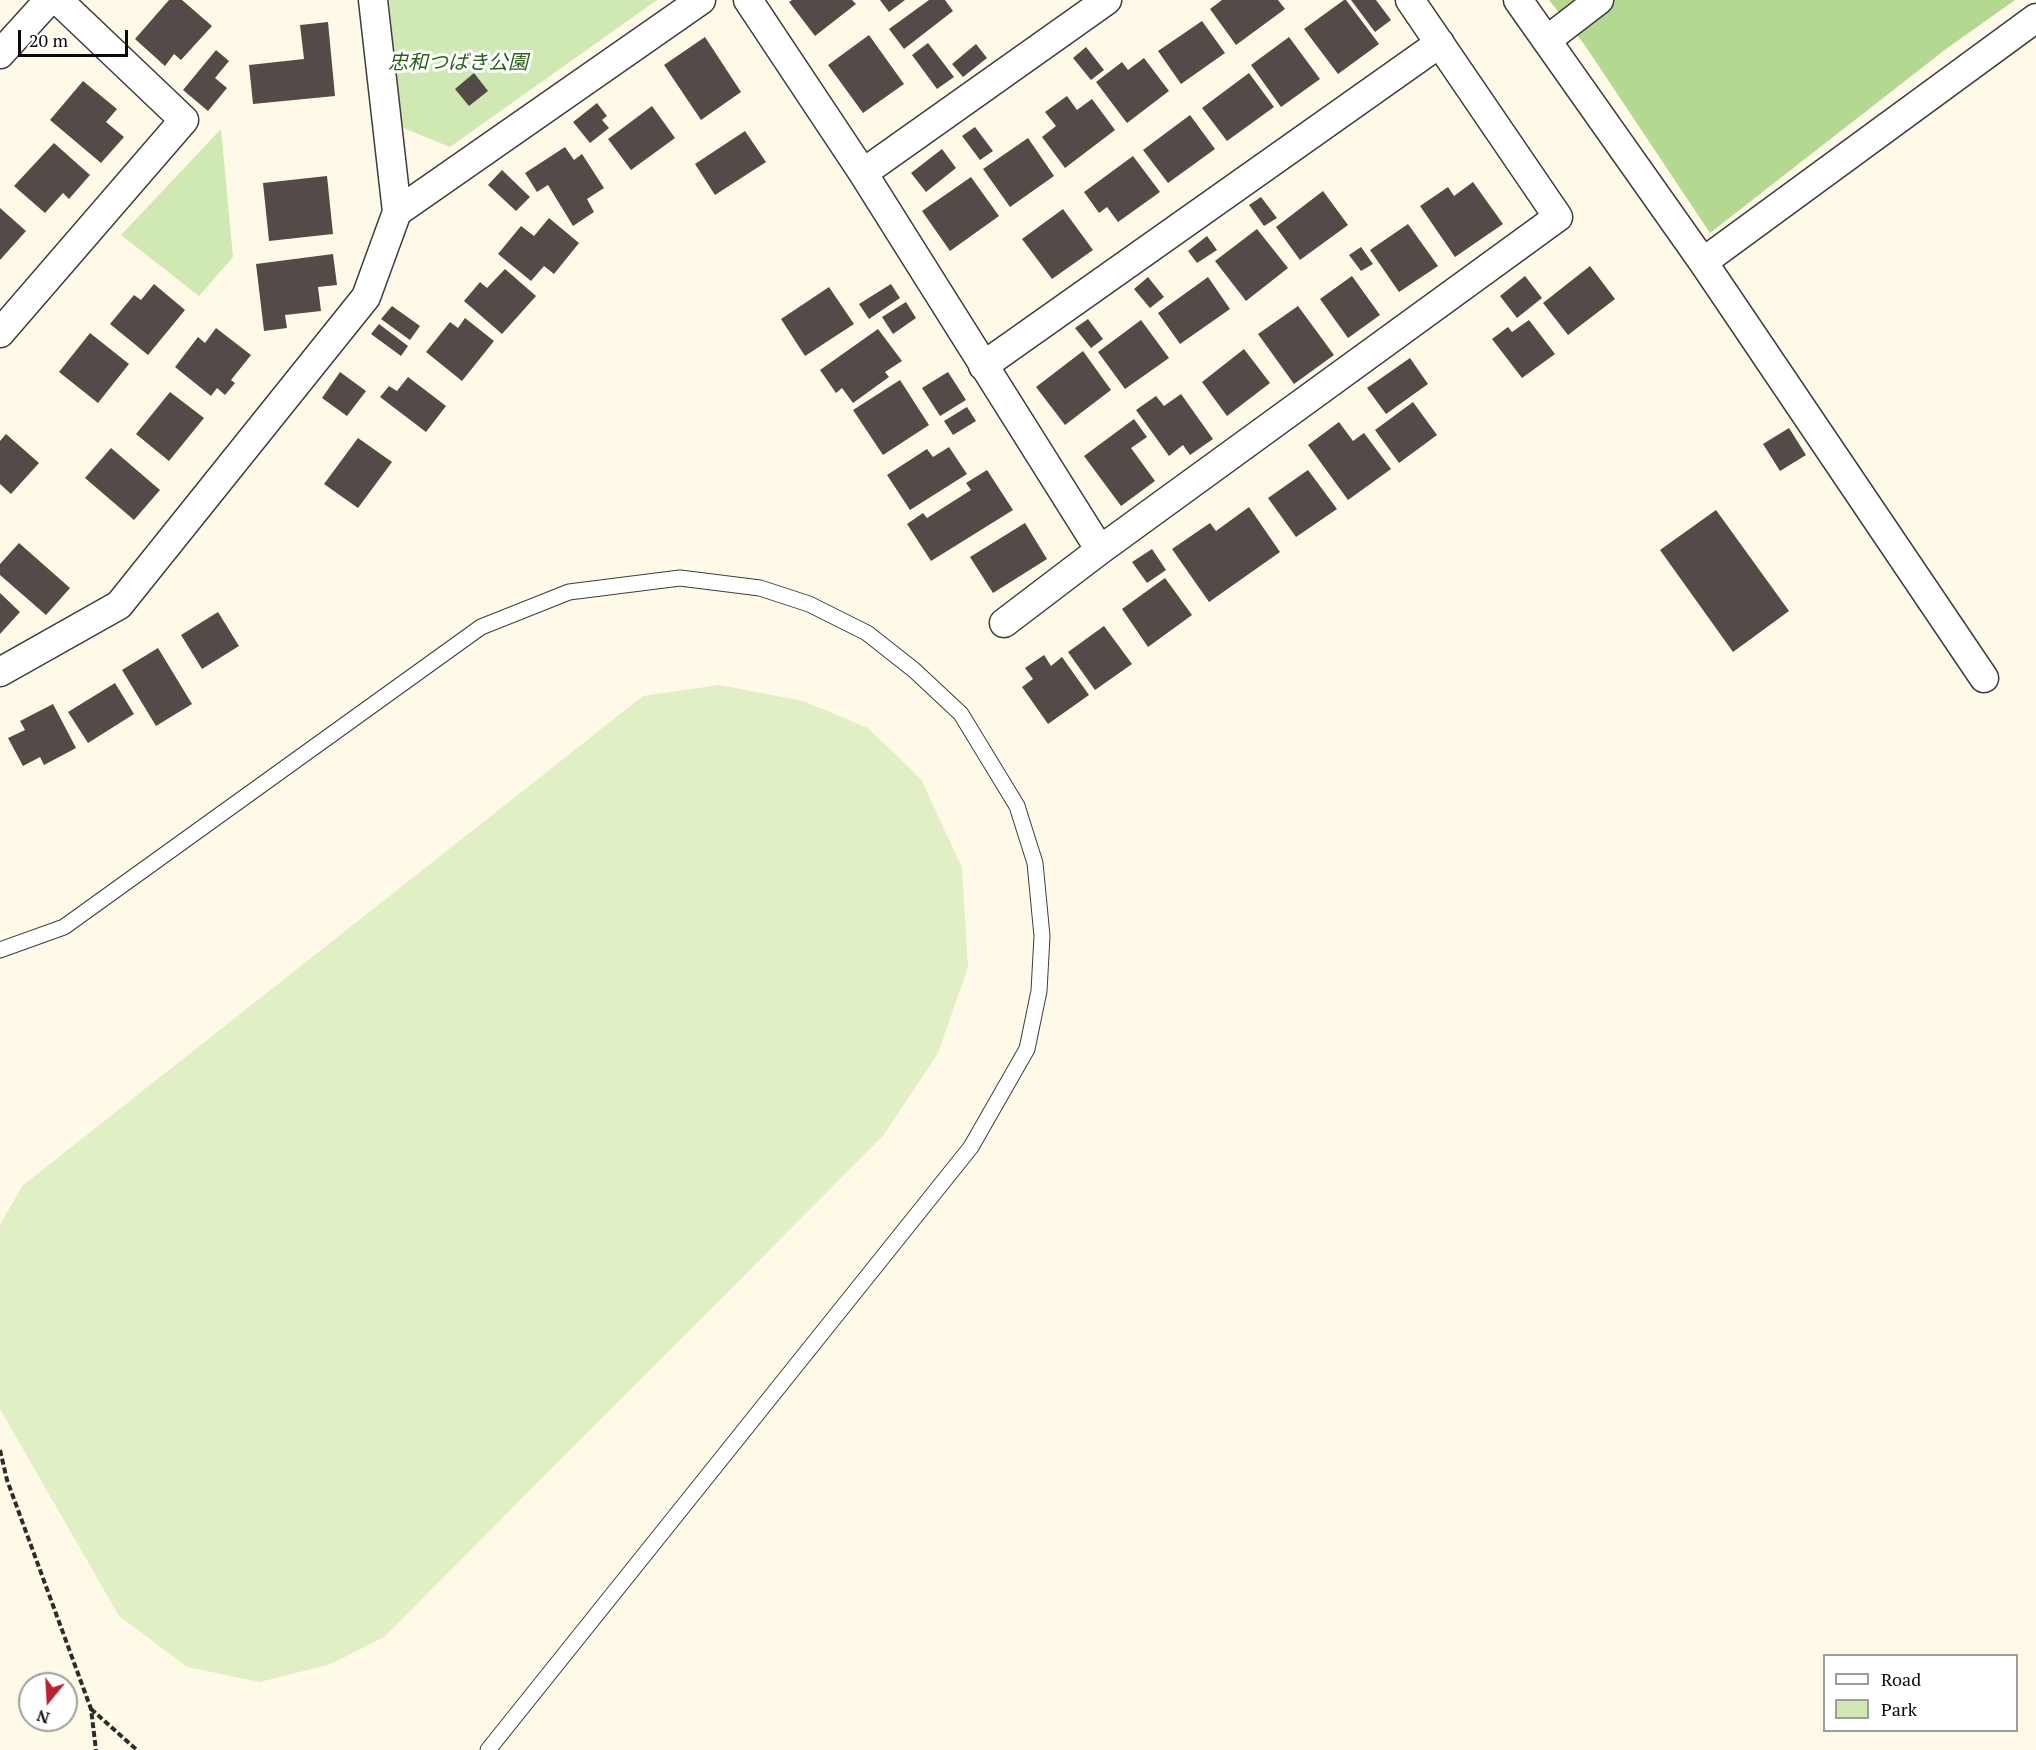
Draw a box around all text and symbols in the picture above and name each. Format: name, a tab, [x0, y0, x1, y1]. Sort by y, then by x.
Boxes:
scale bar	[21, 18, 130, 56]
text: 20 m	[29, 28, 68, 52]
park label: 忠和つばき公園	[388, 51, 528, 75]
legend	[1823, 1654, 2018, 1732]
text: Road	[1881, 1667, 1921, 1691]
north arrow	[18, 1672, 78, 1732]
text: Park	[1881, 1697, 1917, 1721]
text: N	[34, 1705, 52, 1730]

